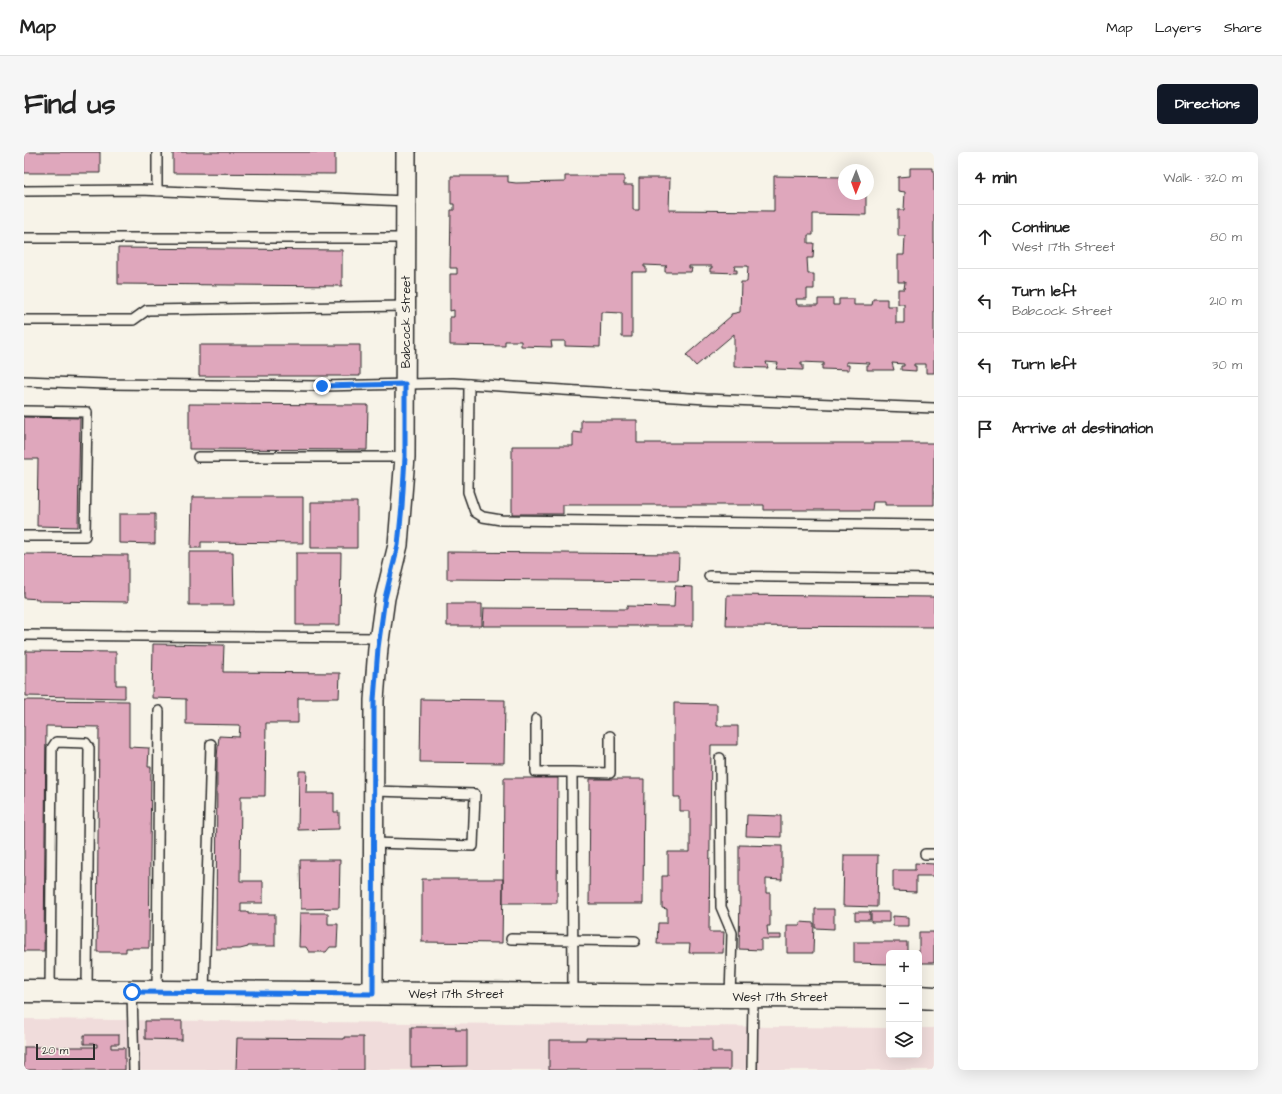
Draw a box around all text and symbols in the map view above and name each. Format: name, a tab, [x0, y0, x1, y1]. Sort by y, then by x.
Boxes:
text: Map	[20, 14, 56, 41]
text: Map	[1106, 18, 1133, 38]
text: Layers	[1155, 18, 1202, 38]
text: Share	[1224, 18, 1262, 38]
button: Directions	[1157, 84, 1258, 124]
text: Find us	[24, 85, 115, 124]
north arrow	[838, 164, 874, 200]
text: 4 min	[974, 166, 1017, 190]
text: Walk · 320 m	[1163, 169, 1242, 187]
text: Continue	[1012, 217, 1070, 238]
icon: ahead	[974, 226, 996, 248]
text: 80 m	[1210, 228, 1242, 246]
text: West 17th Street	[1012, 238, 1115, 256]
street label: Babcock Street	[398, 276, 415, 368]
text: Turn left	[1012, 281, 1076, 302]
icon: left	[974, 290, 996, 312]
text: 210 m	[1209, 292, 1242, 310]
text: Babcock Street	[1012, 302, 1112, 320]
icon: left	[974, 354, 996, 376]
text: Turn left	[1012, 354, 1076, 375]
text: 30 m	[1212, 356, 1242, 374]
route end	[313, 377, 331, 395]
icon: arrive	[974, 418, 996, 440]
text: Arrive at destination	[1012, 418, 1153, 439]
map controls	[886, 950, 922, 1058]
button: +	[886, 950, 922, 986]
route start	[123, 983, 141, 1001]
street label: West 17th Street	[409, 986, 504, 1003]
button: −	[886, 986, 922, 1022]
street label: West 17th Street	[733, 989, 828, 1006]
button: layers	[886, 1022, 922, 1058]
scale bar	[36, 1042, 95, 1061]
text: 20 m	[42, 1043, 68, 1058]

